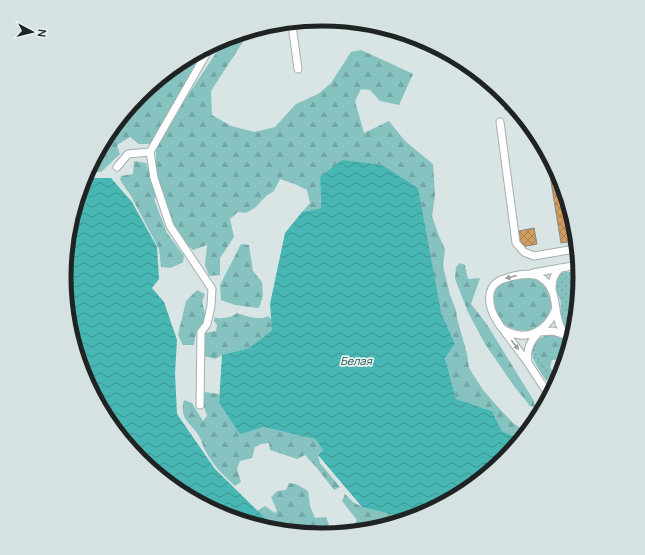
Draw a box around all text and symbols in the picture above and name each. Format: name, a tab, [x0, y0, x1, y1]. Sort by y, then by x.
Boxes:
north arrow	[12, 12, 52, 52]
text: N	[34, 28, 50, 38]
one-way arrow	[504, 275, 517, 281]
one-way arrow	[511, 340, 519, 351]
water label: Белая	[340, 353, 373, 368]

